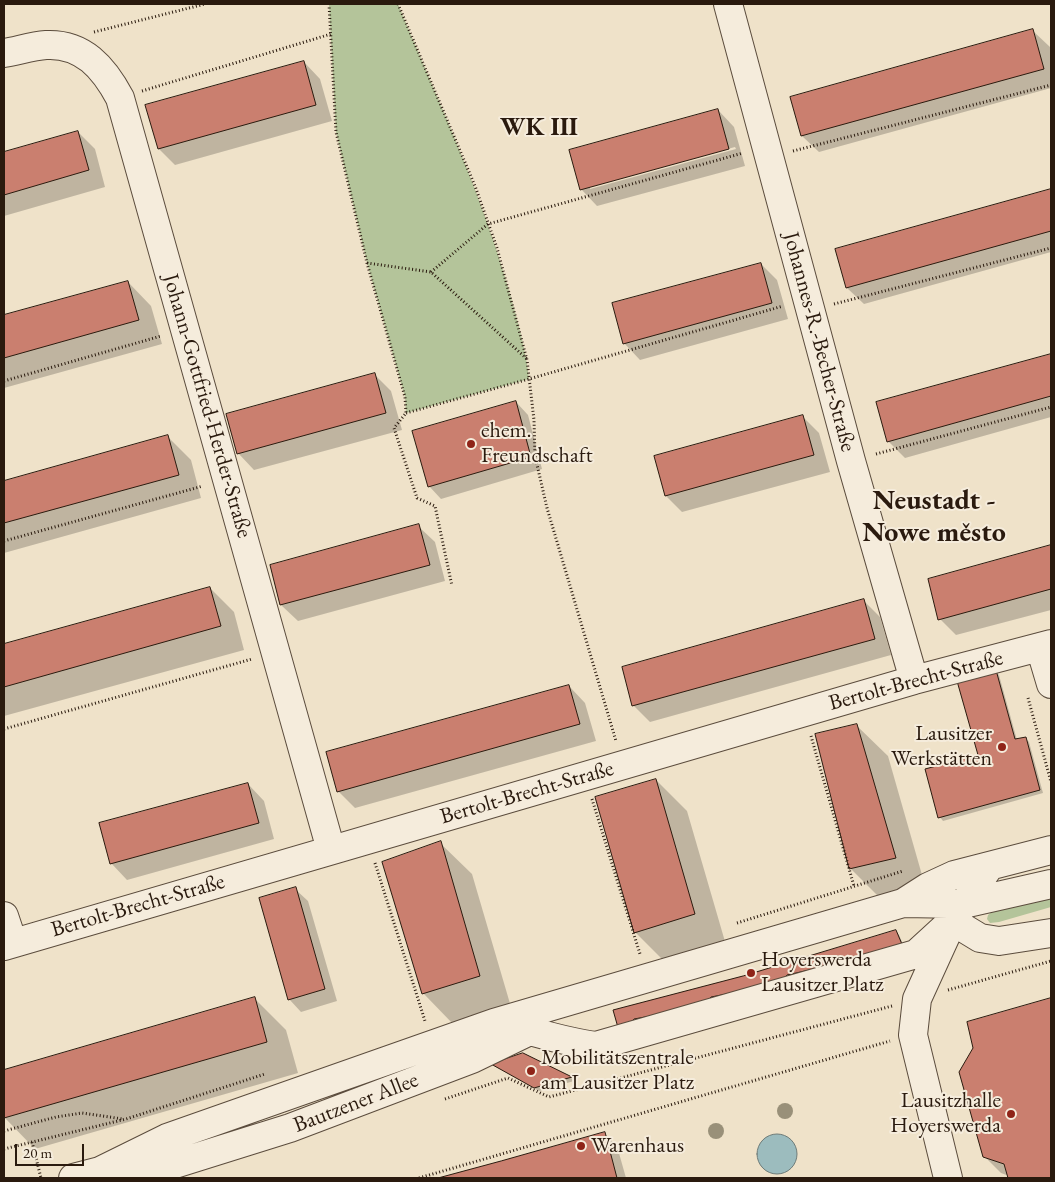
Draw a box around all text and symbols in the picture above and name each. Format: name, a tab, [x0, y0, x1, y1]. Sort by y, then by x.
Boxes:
district label: WK III	[500, 113, 578, 143]
street label: Johannes-R.-Becher-Straße	[777, 229, 861, 455]
street label: Johann-Gottfried-Herder-Straße	[157, 271, 257, 541]
place label: ehem. Freundschaft	[481, 418, 593, 470]
marker: ehem. Freundschaft	[465, 438, 477, 450]
district label: Neustadt - Nowe město	[862, 484, 1006, 550]
street label: Bertolt-Brecht-Straße	[826, 645, 1006, 717]
place label: Lausitzer Werkstätten	[891, 721, 992, 772]
marker: Lausitzer Werkstätten	[996, 741, 1008, 753]
street label: Bertolt-Brecht-Straße	[437, 756, 617, 830]
street label: Bertolt-Brecht-Straße	[48, 869, 228, 943]
place label: Hoyerswerda Lausitzer Platz	[761, 947, 884, 998]
marker: Hoyerswerda Lausitzer Platz	[745, 967, 757, 979]
place label: Mobilitätszentrale am Lausitzer Platz	[541, 1045, 694, 1096]
marker: Mobilitätszentrale am Lausitzer Platz	[525, 1065, 537, 1077]
street label: Bautzener Allee	[290, 1067, 422, 1139]
place label: Lausitzhalle Hoyerswerda	[890, 1088, 1001, 1140]
marker: Lausitzhalle Hoyerswerda	[1005, 1108, 1017, 1120]
place label: Warenhaus	[591, 1133, 684, 1159]
scale bar	[18, 1134, 86, 1166]
marker: Warenhaus	[575, 1140, 587, 1152]
text: 20 m	[23, 1143, 52, 1162]

